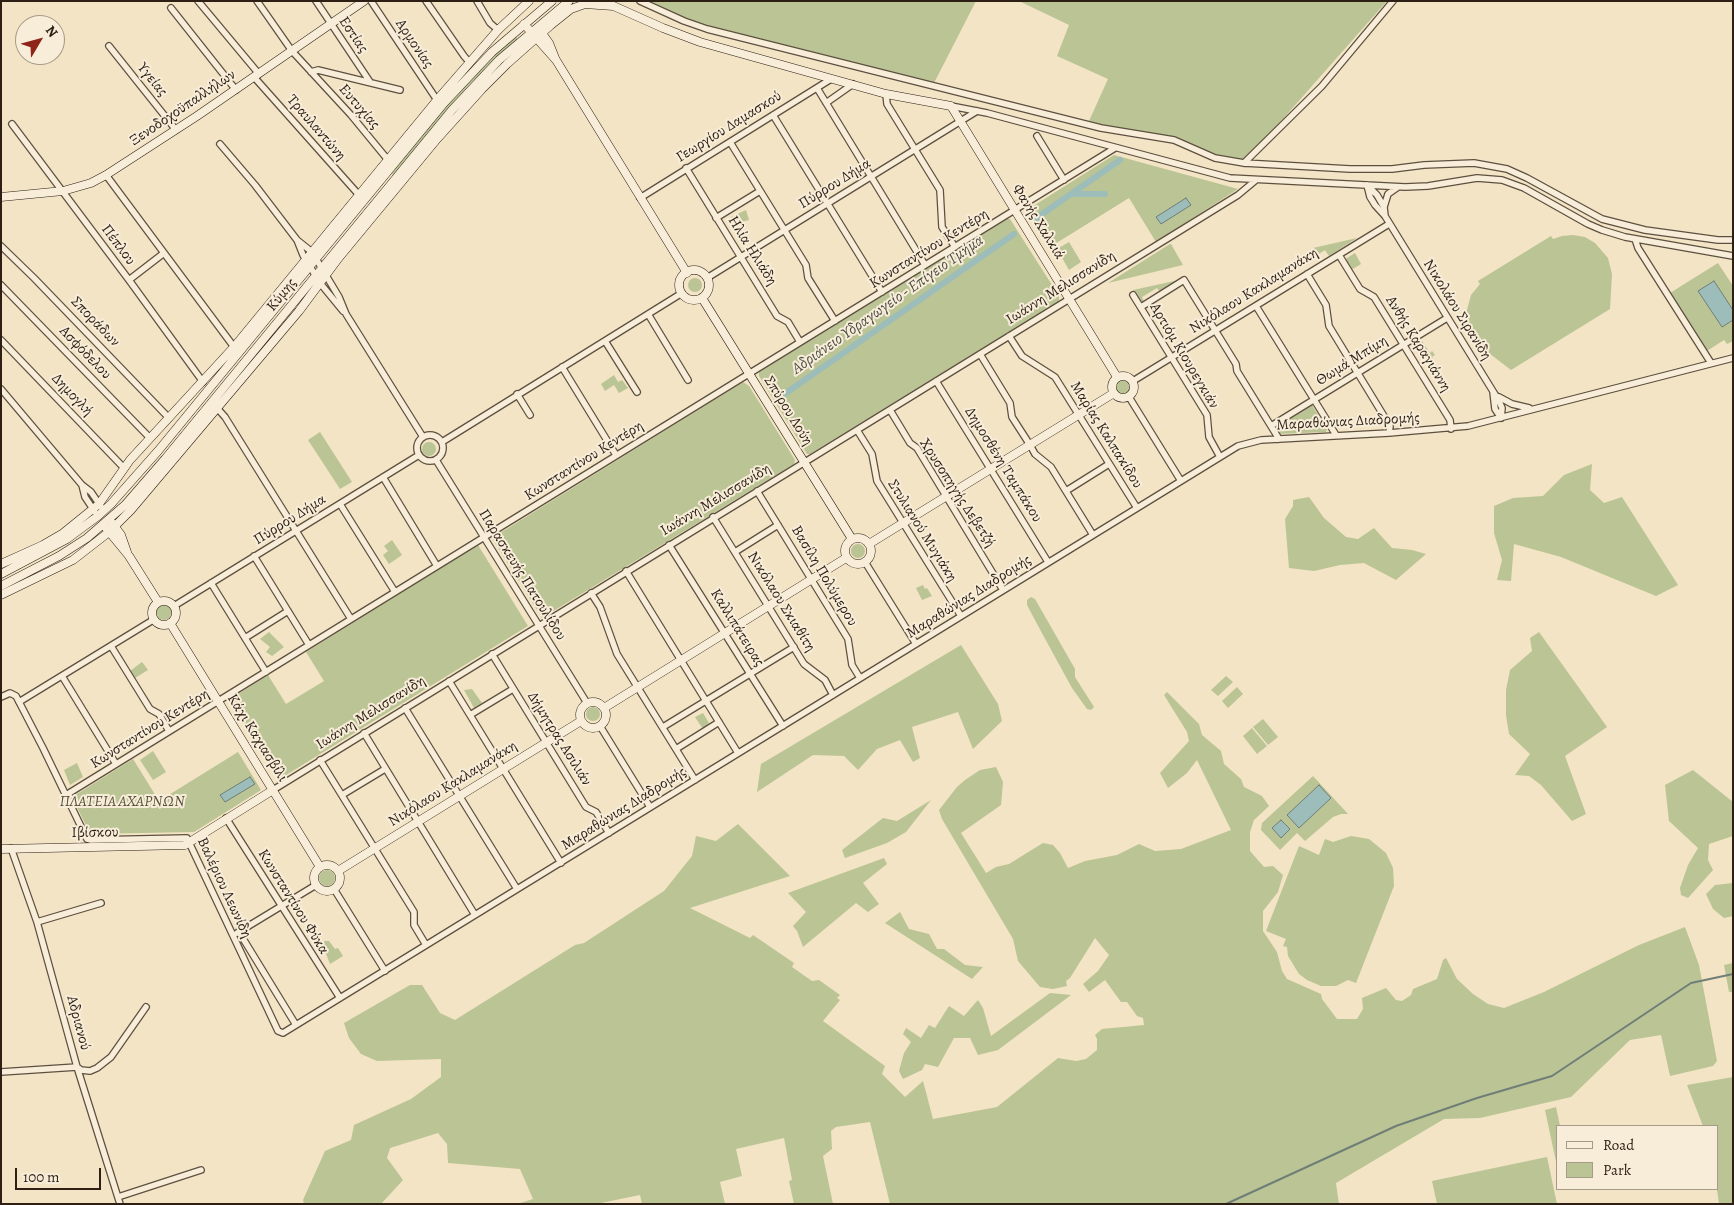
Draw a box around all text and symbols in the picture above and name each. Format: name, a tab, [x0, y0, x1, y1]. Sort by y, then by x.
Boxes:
street label: Εστίας	[334, 13, 372, 57]
north arrow	[15, 15, 65, 65]
street label: Αρμονίας	[391, 16, 437, 72]
text: N	[41, 21, 62, 41]
street label: Υγείας	[133, 59, 171, 101]
street label: Ξενοδοχοϋπαλλήλων	[127, 66, 239, 150]
street label: Ευτυχίας	[335, 81, 383, 133]
street label: Γεωργίου Δαμασκού	[673, 87, 785, 167]
street label: Τραυλαντώνη	[282, 91, 350, 165]
street label: Πύρρου Δήμα	[796, 155, 874, 213]
street label: Φανής Χαλκιά	[1008, 181, 1068, 263]
street label: Κωνσταντίνου Κεντέρη	[866, 205, 992, 293]
street label: Ηλία Ηλιάδη	[723, 213, 781, 289]
street label: Πέπλου	[97, 221, 139, 269]
water label: Αδριάνειο Υδραγωγείο - Επίγειο Τμήμα	[788, 231, 988, 379]
street label: Νικόλαου Κακλαμανάκη	[1186, 244, 1322, 338]
street label: Ιωάννη Μελισσανίδη	[1003, 247, 1119, 329]
street label: Νικολάου Σιρανίδη	[1419, 256, 1495, 364]
street label: Κύμης	[263, 275, 301, 315]
street label: Σποράδων	[67, 293, 123, 351]
street label: Ανθής Καραγιάννη	[1381, 293, 1455, 395]
street label: Αρτιόμ Κιουρεγκιάν	[1145, 300, 1223, 412]
street label: Ασφόδελου	[55, 323, 115, 383]
street label: Θωμά Μπίμη	[1313, 332, 1391, 390]
street label: Δημογλή	[47, 370, 97, 420]
street label: Σπύρου Λούη	[760, 373, 816, 449]
street label: Μαρίας Καλπακίδου	[1066, 378, 1146, 492]
street label: Δημοσθένη Ταμπάκου	[960, 404, 1046, 526]
street label: Μαραθώνιας Διαδρομής	[1276, 409, 1420, 435]
street label: Κωνσταντίνου Κεντέρη	[521, 417, 647, 505]
street label: Χρυσοπηγής Δεβετζή	[915, 435, 999, 551]
street label: Ιωάννη Μελισσανίδη	[658, 460, 774, 540]
street label: Στυλιανού Μυγιάκη	[883, 476, 961, 586]
street label: Πύρρου Δήμα	[251, 491, 329, 549]
street label: Παρασκευής Πατουλίδου	[474, 506, 570, 644]
street label: Βασίλη Πολύμερου	[787, 522, 861, 630]
street label: Νικόλαου Σκιαθίτη	[743, 549, 819, 655]
street label: Μαραθώνιας Διαδρομής	[903, 551, 1035, 643]
street label: Καλλιπάτειρας	[706, 586, 768, 670]
street label: Ιωάννη Μελισσανίδη	[313, 672, 429, 754]
street label: Κωνσταντίνου Κεντέρη	[87, 685, 213, 773]
street label: Δήμητρας Ασιλιάν	[523, 689, 595, 789]
street label: Κάχι Καχιασβίλι	[223, 691, 291, 785]
street label: Νικόλαου Κακλαμανάκη	[385, 737, 521, 831]
street label: Μαραθώνιας Διαδρομής	[558, 763, 690, 855]
park label: ΠΛΑΤΕΙΑ ΑΧΑΡΝΩΝ	[59, 793, 185, 811]
street label: Ιβίσκου	[71, 824, 119, 842]
street label: Βαλέριου Λεωνίδη	[193, 835, 255, 941]
street label: Κωνσταντίνου Φύκα	[253, 846, 333, 958]
street label: Αδριανού	[62, 994, 94, 1052]
legend	[1556, 1125, 1719, 1190]
text: Road	[1603, 1135, 1634, 1155]
scale bar	[18, 1158, 104, 1190]
text: Park	[1603, 1160, 1631, 1180]
text: 100 m	[23, 1167, 60, 1187]

